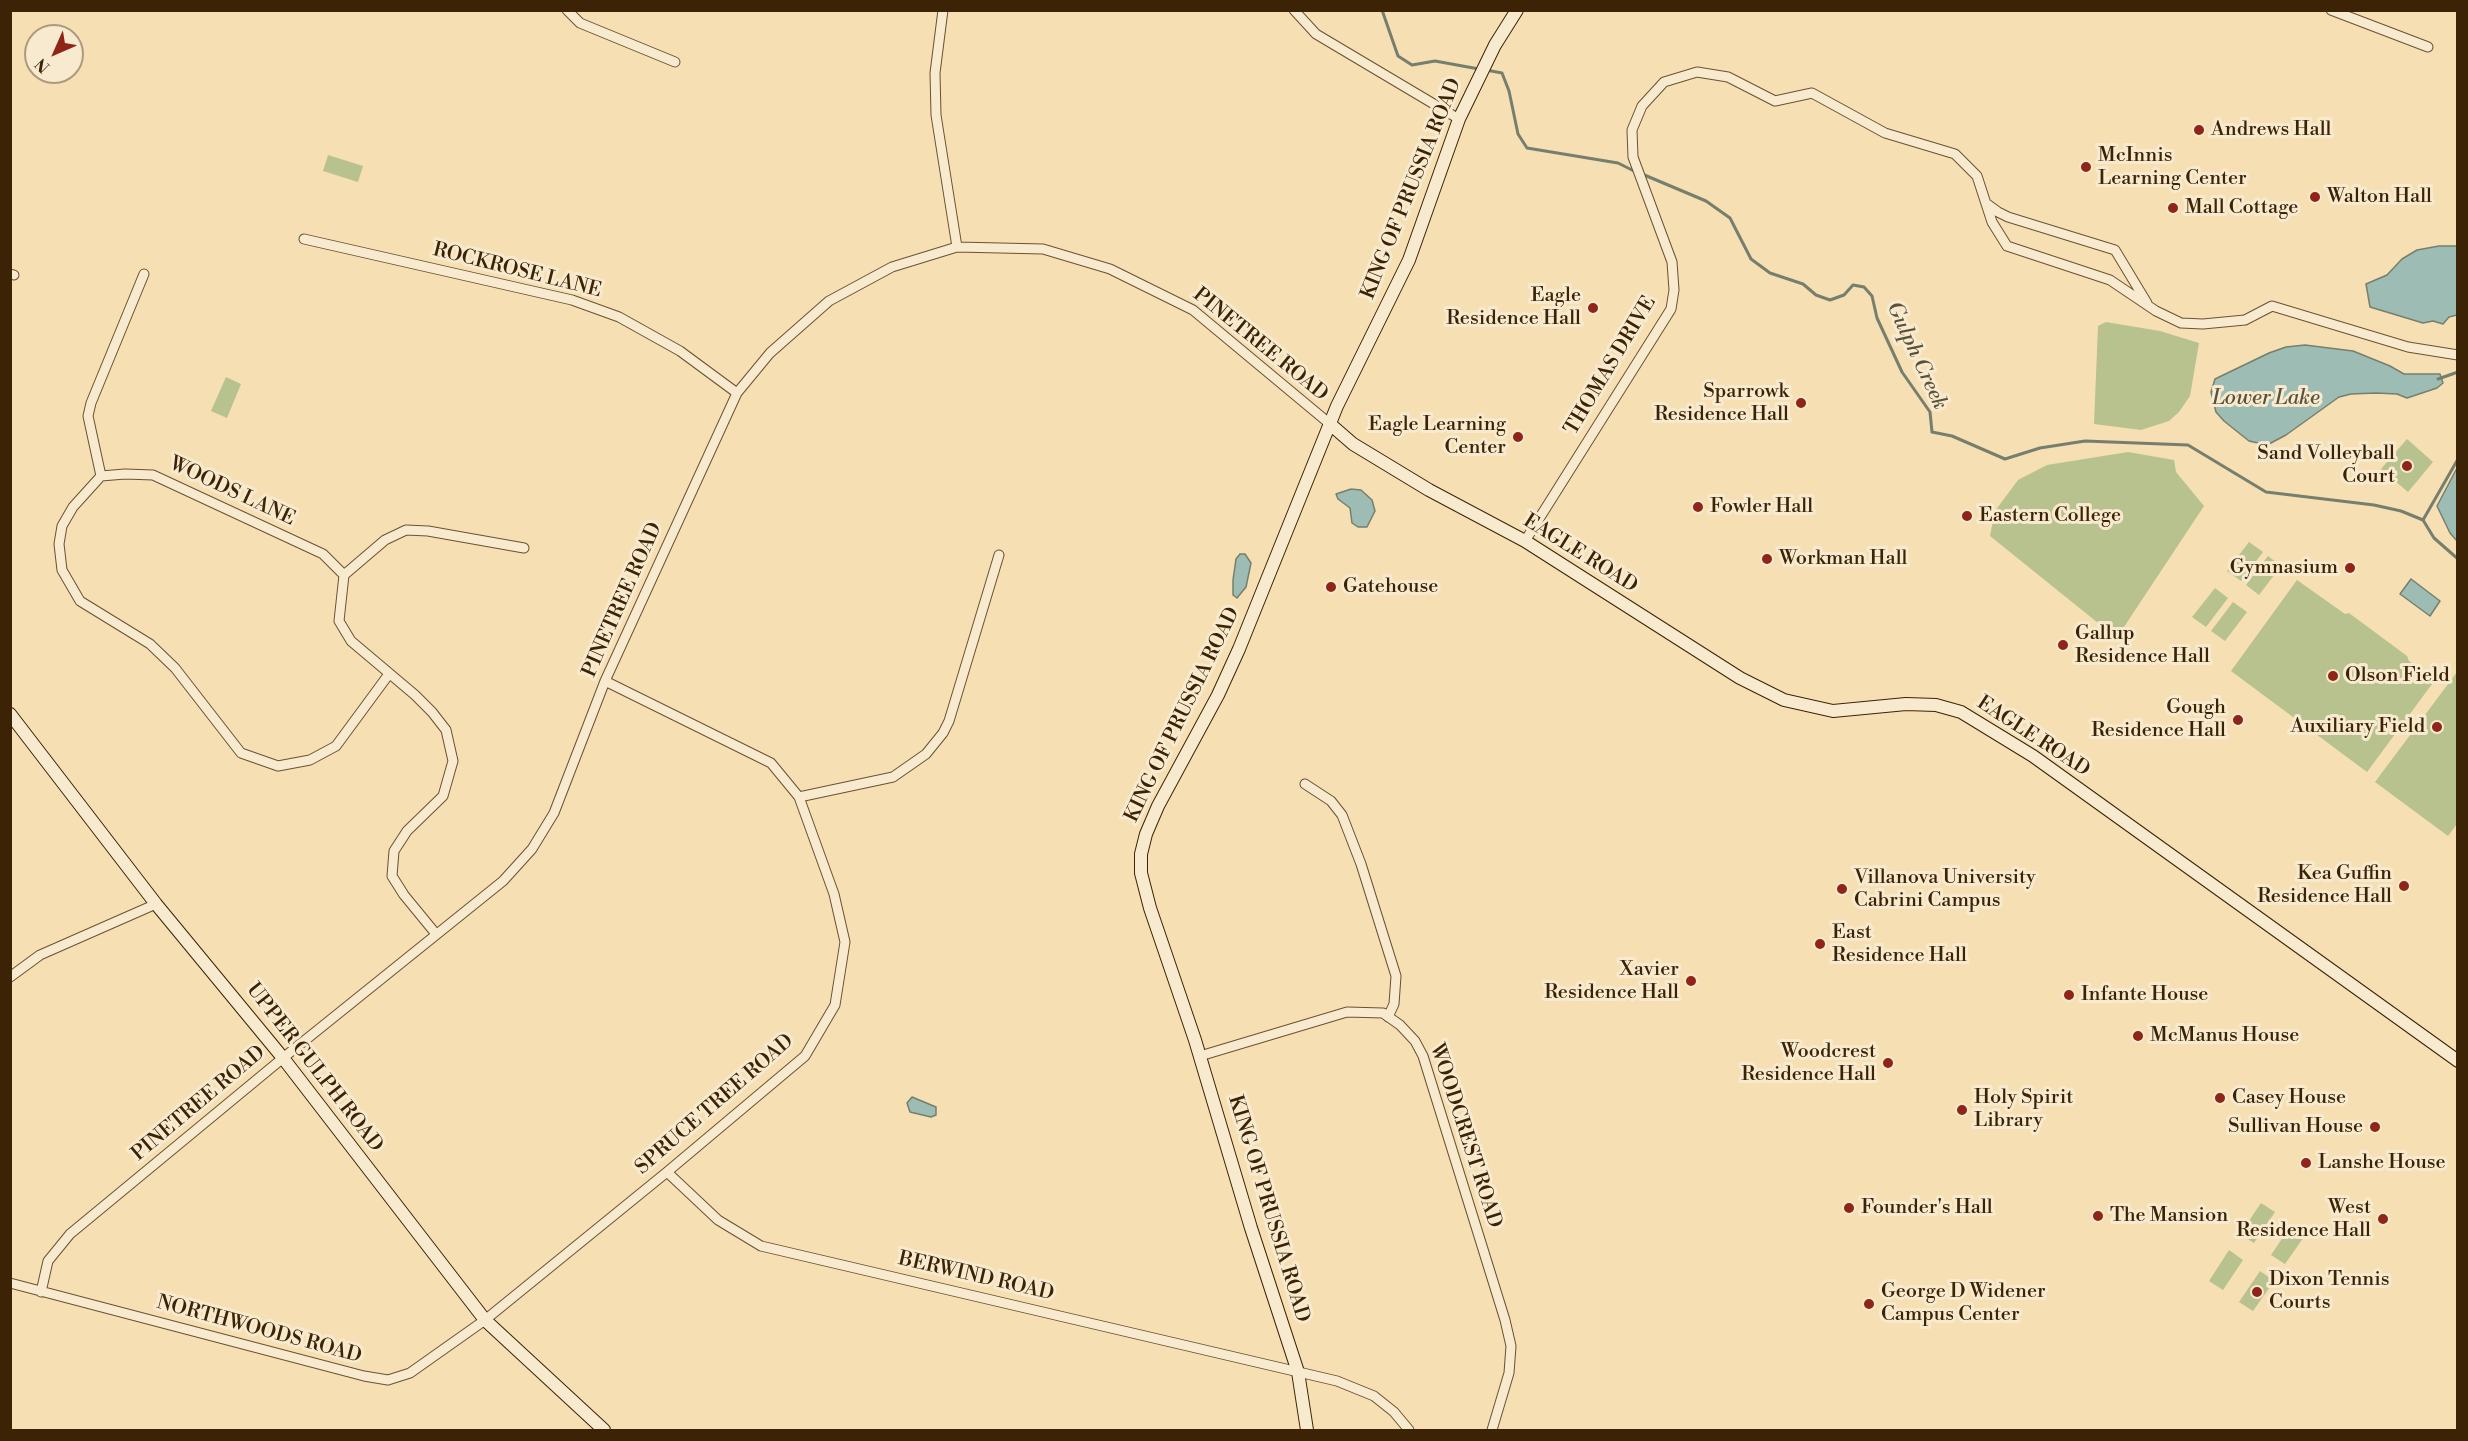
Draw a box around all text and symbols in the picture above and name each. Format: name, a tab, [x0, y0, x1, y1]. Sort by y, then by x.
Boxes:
north arrow	[24, 24, 84, 84]
text: N	[31, 54, 54, 77]
street label: KING OF PRUSSIA ROAD	[1357, 75, 1467, 303]
place label: Andrews Hall	[2211, 118, 2331, 142]
marker: Andrews Hall	[2192, 123, 2206, 137]
place label: McInnis Learning Center	[2098, 144, 2247, 191]
marker: McInnis Learning Center	[2079, 160, 2093, 174]
place label: Walton Hall	[2327, 185, 2432, 209]
marker: Walton Hall	[2308, 190, 2322, 204]
place label: Mall Cottage	[2185, 196, 2298, 220]
marker: Mall Cottage	[2166, 201, 2180, 215]
street label: ROCKROSE LANE	[430, 238, 604, 304]
street label: PINETREE ROAD	[1188, 283, 1332, 407]
place label: Eagle Residence Hall	[1446, 284, 1581, 331]
street label: THOMAS DRIVE	[1560, 292, 1662, 440]
water label: Gulph Creek	[1880, 298, 1952, 414]
marker: Eagle Residence Hall	[1586, 301, 1600, 315]
place label: Sparrowk Residence Hall	[1654, 380, 1789, 427]
water label: Lower Lake	[2212, 386, 2320, 412]
marker: Sparrowk Residence Hall	[1794, 396, 1808, 410]
place label: Eagle Learning Center	[1368, 413, 1506, 460]
marker: Eagle Learning Center	[1511, 430, 1525, 444]
place label: Sand Volleyball Court	[2257, 442, 2395, 489]
street label: WOODS LANE	[165, 452, 299, 532]
marker: Sand Volleyball Court	[2400, 459, 2414, 473]
place label: Fowler Hall	[1710, 495, 1813, 519]
marker: Fowler Hall	[1691, 500, 1705, 514]
place label: Eastern College	[1979, 504, 2121, 528]
street label: EAGLE ROAD	[1519, 509, 1641, 599]
marker: Eastern College	[1960, 509, 1974, 523]
street label: PINETREE ROAD	[578, 519, 668, 681]
place label: Workman Hall	[1779, 547, 1908, 571]
marker: Workman Hall	[1760, 552, 1774, 566]
place label: Gymnasium	[2230, 556, 2338, 580]
marker: Gymnasium	[2343, 561, 2357, 575]
place label: Gatehouse	[1343, 575, 1438, 599]
marker: Gatehouse	[1324, 580, 1338, 594]
street label: KING OF PRUSSIA ROAD	[1120, 604, 1246, 826]
place label: Gallup Residence Hall	[2075, 622, 2210, 669]
marker: Gallup Residence Hall	[2056, 638, 2070, 652]
place label: Olson Field	[2345, 664, 2449, 688]
marker: Olson Field	[2326, 669, 2340, 683]
street label: EAGLE ROAD	[1972, 692, 2094, 782]
place label: Gough Residence Hall	[2091, 696, 2226, 743]
marker: Gough Residence Hall	[2231, 713, 2245, 727]
place label: Auxiliary Field	[2291, 715, 2425, 739]
marker: Auxiliary Field	[2430, 720, 2444, 734]
place label: Kea Guffin Residence Hall	[2257, 862, 2392, 909]
place label: Villanova University Cabrini Campus	[1854, 866, 2036, 913]
marker: Kea Guffin Residence Hall	[2397, 879, 2411, 893]
marker: Villanova University Cabrini Campus	[1835, 882, 1849, 896]
place label: East Residence Hall	[1832, 921, 1967, 968]
marker: East Residence Hall	[1813, 937, 1827, 951]
place label: Xavier Residence Hall	[1544, 958, 1679, 1005]
marker: Xavier Residence Hall	[1684, 974, 1698, 988]
street label: UPPER GULPH ROAD	[241, 979, 387, 1157]
place label: Infante House	[2081, 983, 2208, 1007]
marker: Infante House	[2062, 988, 2076, 1002]
place label: McManus House	[2150, 1024, 2299, 1048]
marker: McManus House	[2131, 1029, 2145, 1043]
street label: SPRUCE TREE ROAD	[631, 1030, 799, 1180]
place label: Woodcrest Residence Hall	[1741, 1040, 1876, 1087]
street label: PINETREE ROAD	[127, 1041, 271, 1167]
street label: WOODCREST ROAD	[1424, 1041, 1506, 1231]
marker: Woodcrest Residence Hall	[1881, 1056, 1895, 1070]
place label: Holy Spirit Library	[1974, 1086, 2073, 1133]
place label: Casey House	[2232, 1086, 2346, 1110]
marker: Casey House	[2213, 1091, 2227, 1105]
street label: KING OF PRUSSIA ROAD	[1222, 1093, 1314, 1325]
marker: Holy Spirit Library	[1955, 1103, 1969, 1117]
place label: Sullivan House	[2228, 1115, 2363, 1139]
marker: Sullivan House	[2368, 1120, 2382, 1134]
place label: Lanshe House	[2318, 1151, 2446, 1175]
marker: Lanshe House	[2299, 1156, 2313, 1170]
place label: Founder's Hall	[1861, 1196, 1993, 1220]
place label: West Residence Hall	[2236, 1196, 2371, 1243]
marker: Founder's Hall	[1842, 1201, 1856, 1215]
place label: The Mansion	[2110, 1204, 2228, 1228]
marker: The Mansion	[2091, 1209, 2105, 1223]
marker: West Residence Hall	[2376, 1212, 2390, 1226]
street label: BERWIND ROAD	[896, 1247, 1056, 1307]
place label: Dixon Tennis Courts	[2269, 1268, 2390, 1315]
place label: George D Widener Campus Center	[1881, 1280, 2046, 1327]
marker: Dixon Tennis Courts	[2250, 1285, 2264, 1299]
street label: NORTHWOODS ROAD	[154, 1291, 364, 1369]
marker: George D Widener Campus Center	[1862, 1297, 1876, 1311]

